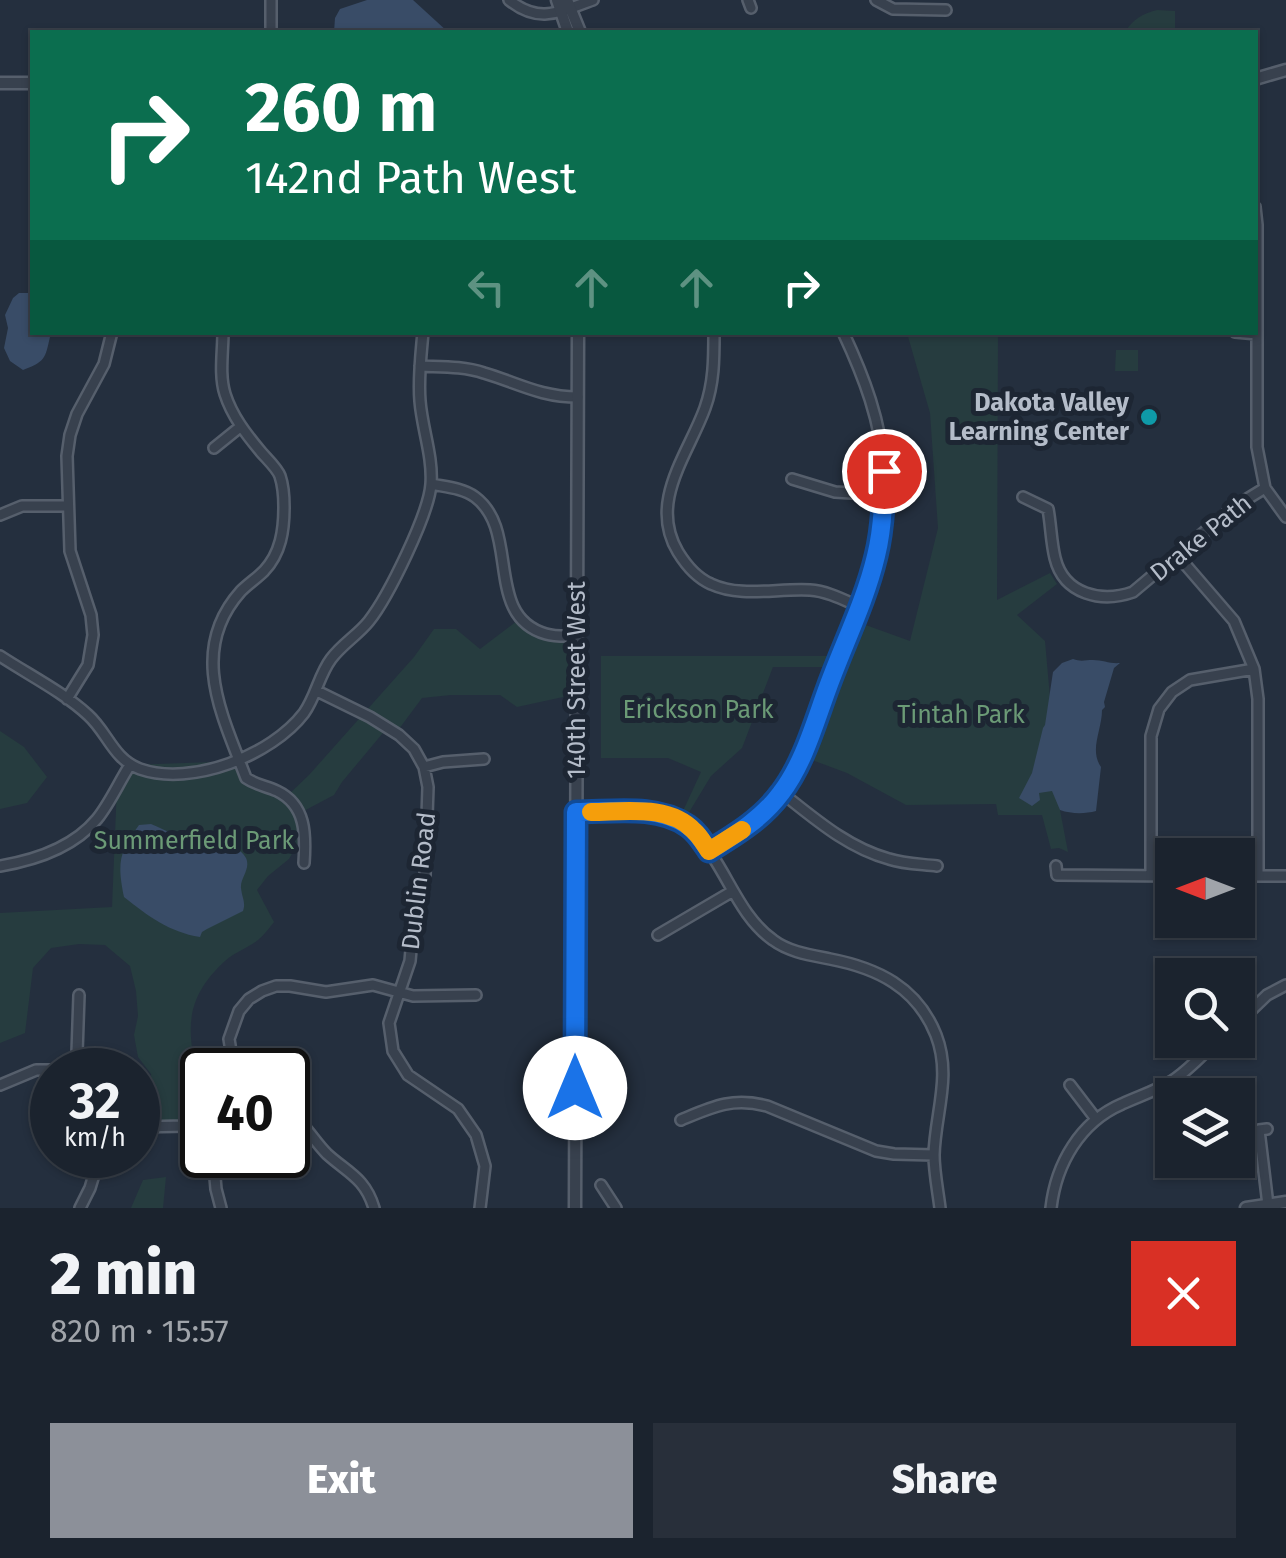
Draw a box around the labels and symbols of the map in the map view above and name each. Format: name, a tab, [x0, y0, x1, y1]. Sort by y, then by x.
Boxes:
place label: Dakota Valley Learning Center	[949, 388, 1130, 447]
marker: Dakota Valley Learning Center	[1138, 406, 1160, 428]
pin	[842, 429, 927, 514]
street label: Drake Path	[1144, 488, 1258, 588]
street label: 140th Street West	[562, 580, 592, 779]
park label: Erickson Park	[622, 695, 774, 725]
park label: Tintah Park	[897, 700, 1025, 730]
street label: Dublin Road	[396, 810, 442, 952]
park label: Summerfield Park	[94, 826, 294, 856]
north arrow	[1155, 838, 1255, 938]
position arrow	[523, 1036, 627, 1140]
speed limit sign: 40	[180, 1048, 310, 1178]

